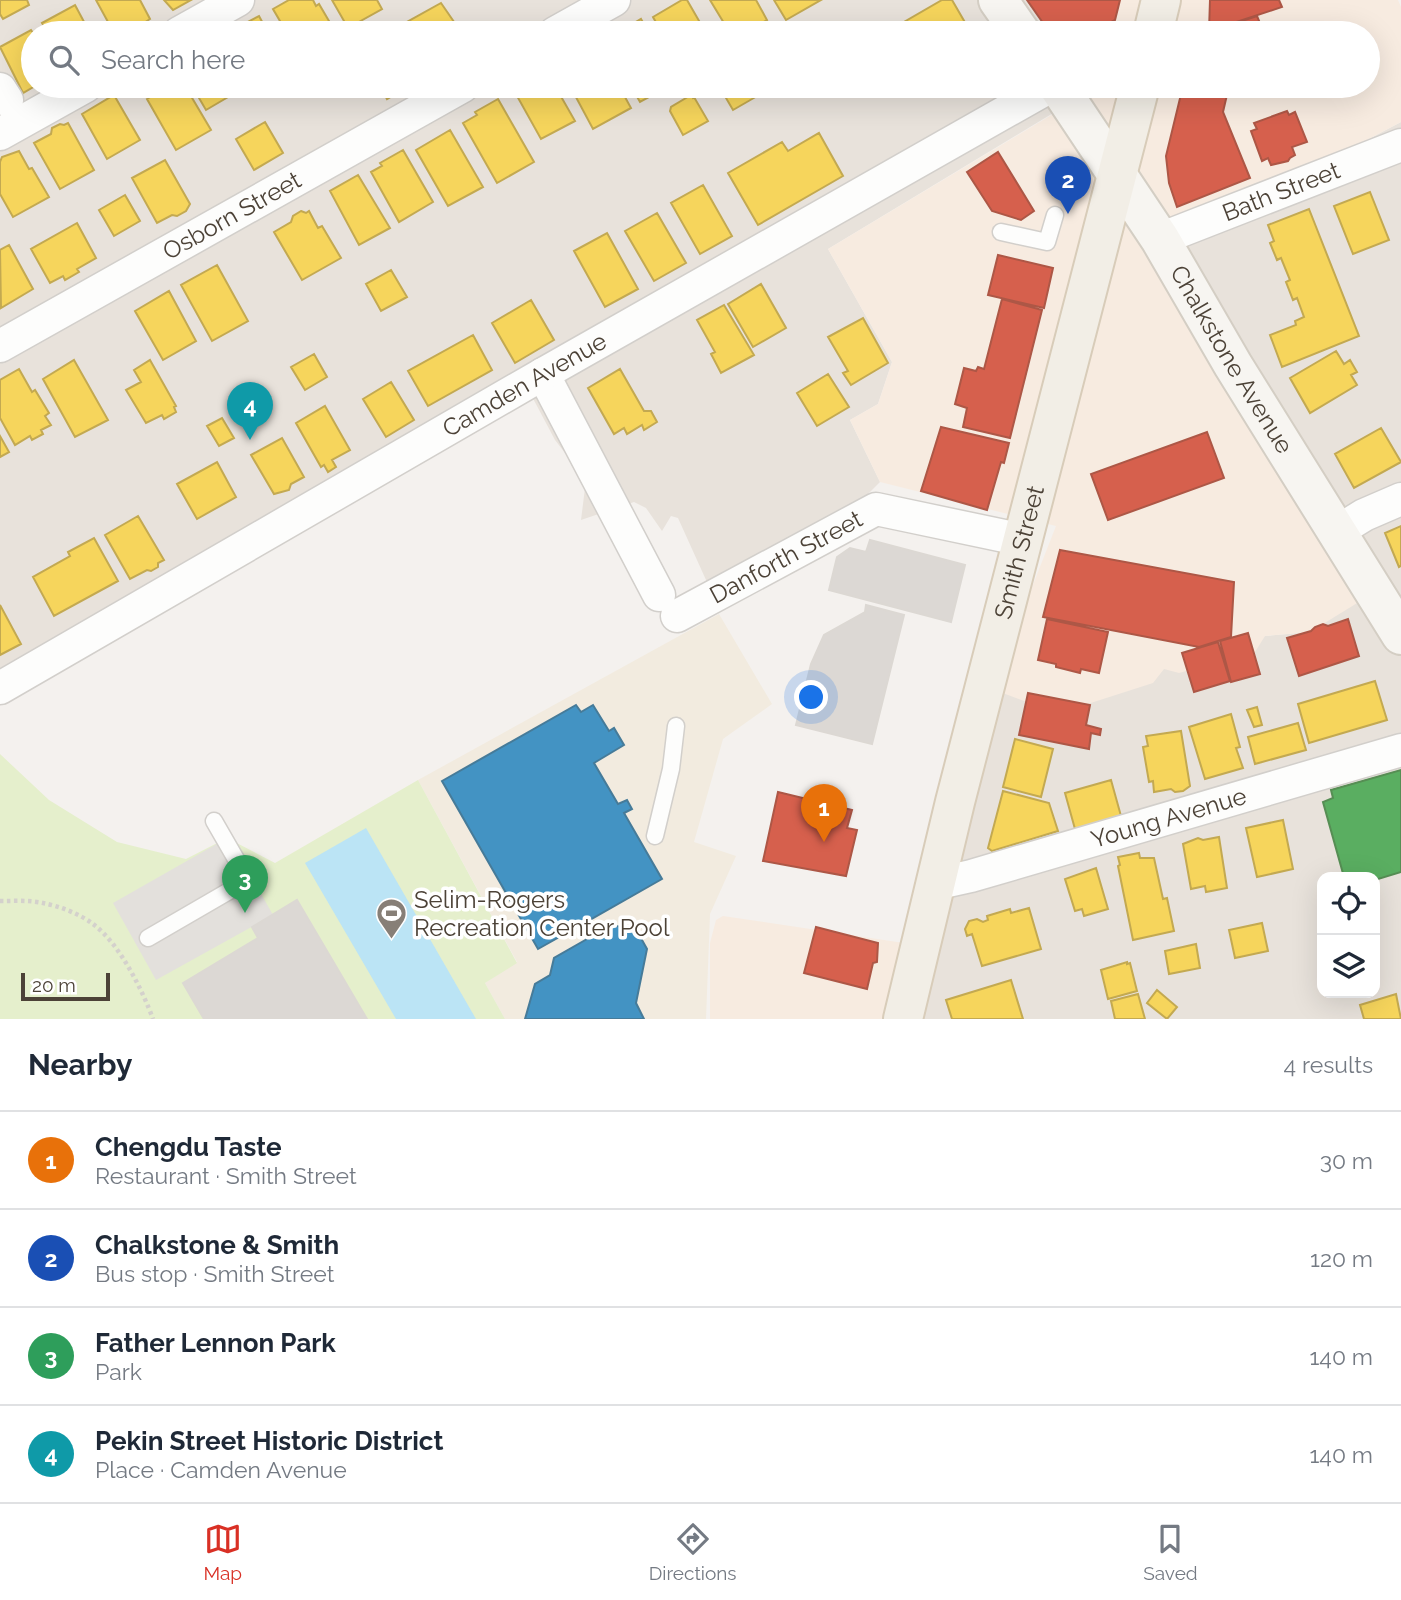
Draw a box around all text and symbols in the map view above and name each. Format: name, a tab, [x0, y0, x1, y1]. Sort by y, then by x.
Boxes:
search box	[21, 21, 1380, 98]
icon: search	[45, 41, 83, 79]
text: Search here	[101, 45, 245, 75]
street label: Bath Street	[1218, 155, 1344, 227]
pin: 2	[1045, 156, 1091, 214]
street label: Osborn Street	[158, 165, 306, 266]
street label: Chalkstone Avenue	[1164, 260, 1299, 459]
street label: Camden Avenue	[437, 326, 612, 443]
pin: 4	[227, 382, 273, 440]
street label: Smith Street	[988, 482, 1050, 622]
street label: Danforth Street	[705, 504, 867, 610]
your location	[794, 680, 828, 714]
street label: Young Avenue	[1088, 781, 1250, 854]
pin: 1	[801, 784, 847, 842]
pin: 3	[222, 855, 268, 913]
map controls	[1317, 872, 1380, 998]
button: locate	[1317, 872, 1380, 935]
place label: Selim-Rogers Recreation Center Pool	[414, 885, 670, 942]
sports icon: Selim-Rogers Recreation Center Pool	[374, 897, 408, 941]
button: layers	[1317, 935, 1380, 998]
scale bar	[21, 970, 110, 1002]
text: 20 m	[32, 974, 76, 996]
text: Nearby	[28, 1047, 132, 1082]
text: 4 results	[1284, 1051, 1373, 1078]
text: Chengdu Taste	[95, 1132, 282, 1162]
text: 1	[45, 1147, 57, 1174]
text: 30 m	[1320, 1147, 1373, 1174]
text: Restaurant · Smith Street	[95, 1162, 357, 1189]
text: Chalkstone & Smith	[95, 1230, 339, 1260]
text: 2	[45, 1245, 57, 1272]
text: 120 m	[1310, 1245, 1373, 1272]
text: Bus stop · Smith Street	[95, 1260, 334, 1287]
text: Father Lennon Park	[95, 1328, 336, 1358]
text: 3	[45, 1343, 57, 1370]
text: 140 m	[1310, 1343, 1373, 1370]
text: Park	[95, 1358, 142, 1385]
text: Pekin Street Historic District	[95, 1426, 444, 1456]
text: 4	[44, 1441, 58, 1468]
text: 140 m	[1310, 1441, 1373, 1468]
text: Place · Camden Avenue	[95, 1456, 347, 1483]
tab: Map	[203, 1520, 242, 1584]
tab: Directions	[649, 1520, 737, 1584]
tab: Saved	[1143, 1520, 1198, 1584]

